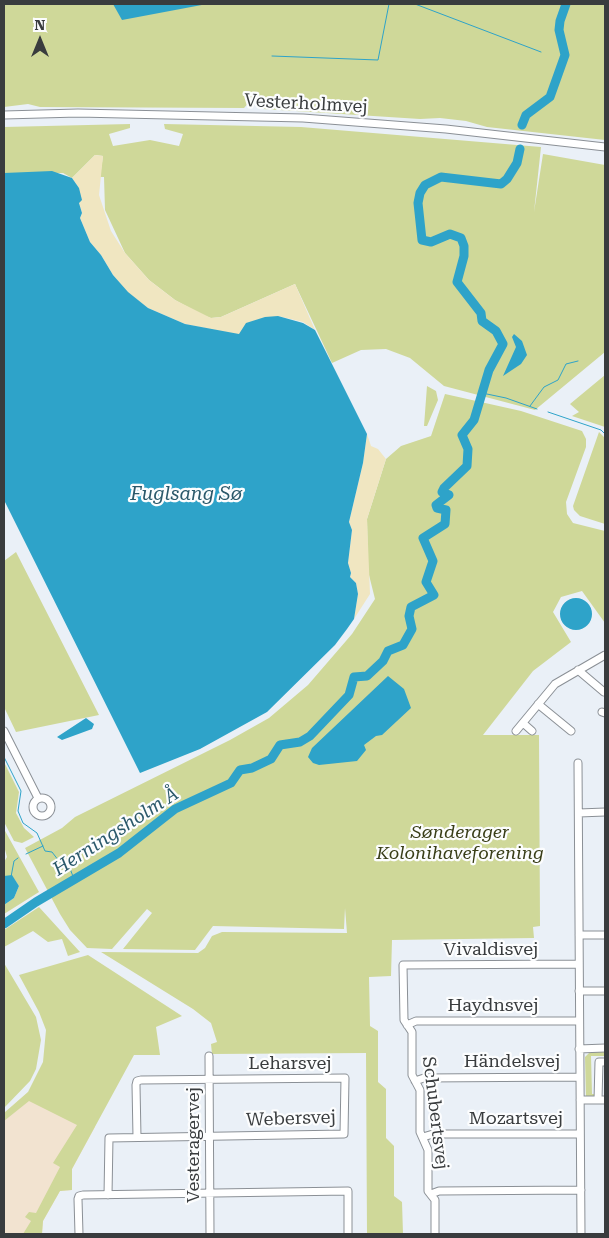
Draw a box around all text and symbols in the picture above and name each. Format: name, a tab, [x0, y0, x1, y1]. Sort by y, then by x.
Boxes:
north arrow	[15, 15, 65, 65]
text: N	[35, 17, 45, 33]
street label: Vesterholmvej	[244, 90, 368, 118]
water label: Fuglsang Sø	[130, 483, 242, 505]
water label: Herningsholm Å	[49, 783, 183, 881]
park label: Sønderager Kolonihaveforening	[376, 822, 544, 864]
street label: Vivaldisvej	[444, 939, 538, 961]
street label: Haydnsvej	[447, 995, 539, 1017]
street label: Händelsvej	[464, 1051, 560, 1073]
street label: Leharsvej	[248, 1053, 332, 1075]
street label: Schubertsvej	[417, 1055, 453, 1171]
street label: Vesteragervej	[183, 1087, 205, 1203]
street label: Webersvej	[246, 1107, 336, 1131]
street label: Mozartsvej	[469, 1108, 563, 1130]

